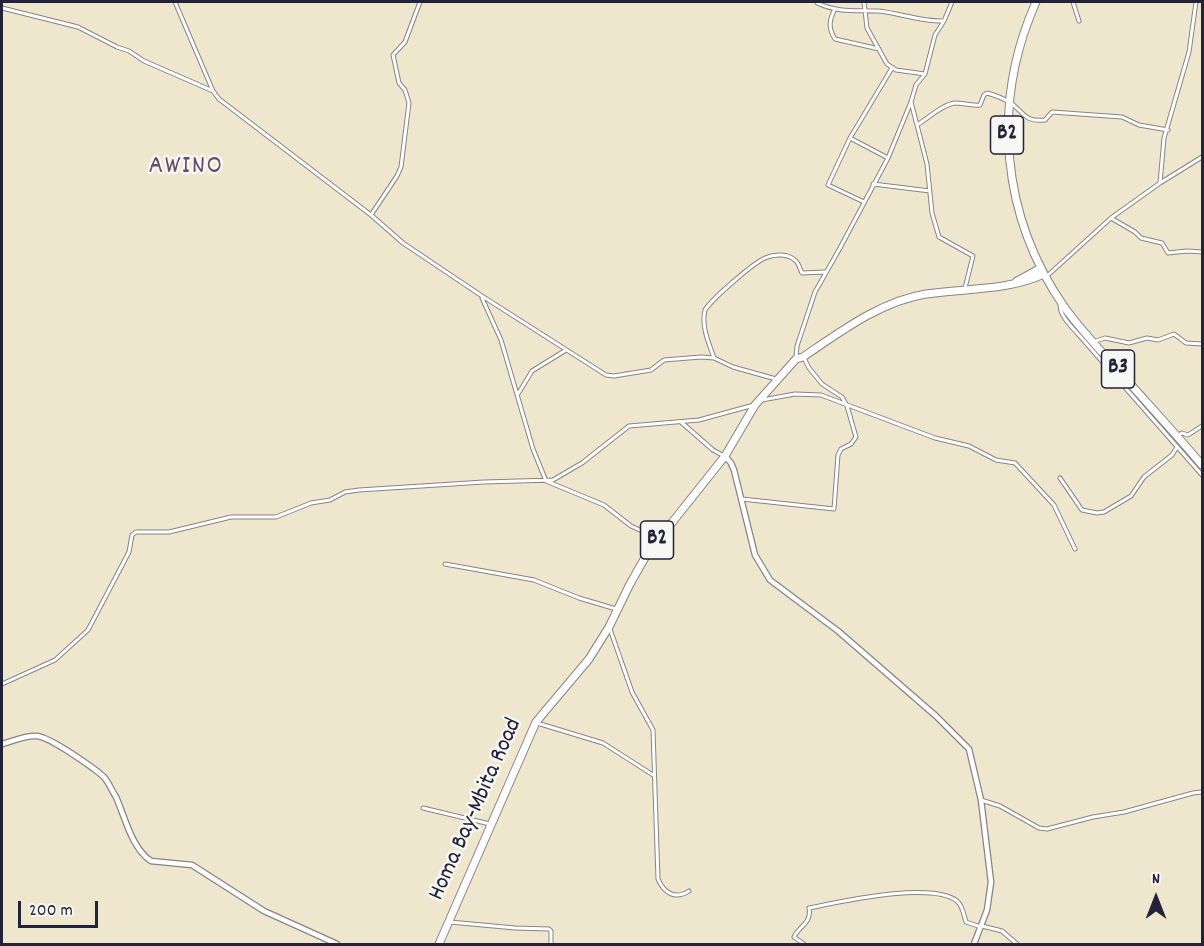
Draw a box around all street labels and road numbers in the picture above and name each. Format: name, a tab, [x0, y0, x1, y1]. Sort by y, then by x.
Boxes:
road number: B2	[990, 116, 1024, 154]
road number: B3	[1102, 350, 1134, 388]
road number: B2	[640, 521, 674, 559]
street label: Homa Bay-Mbita Road	[424, 715, 530, 905]

